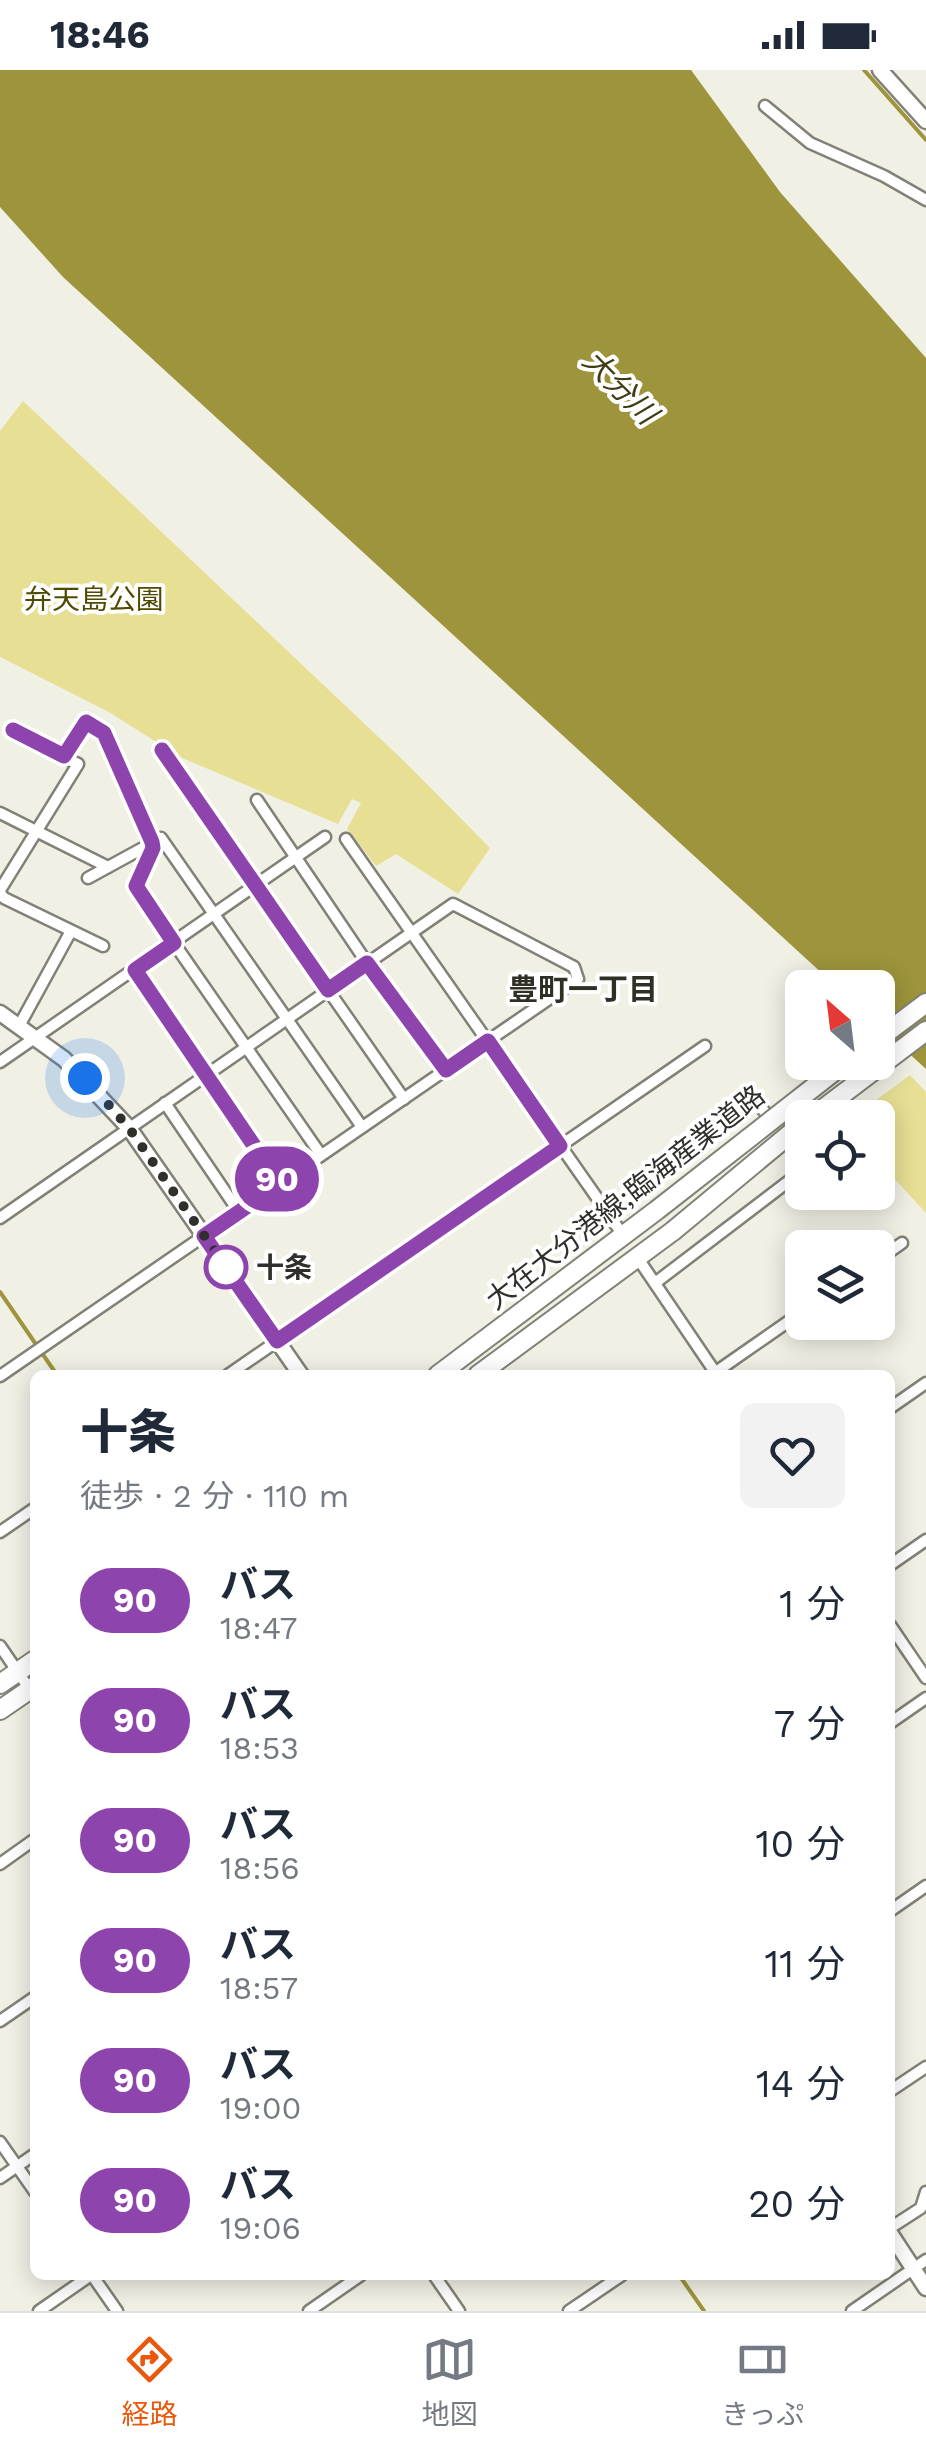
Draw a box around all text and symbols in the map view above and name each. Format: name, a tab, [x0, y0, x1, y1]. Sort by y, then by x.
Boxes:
text: 18:46	[50, 13, 150, 57]
water label: 大分川	[576, 342, 667, 433]
park label: 弁天島公園	[24, 583, 164, 616]
north arrow	[785, 970, 895, 1080]
map controls	[785, 970, 895, 1340]
district label: 豊町一丁目	[508, 972, 658, 1007]
your location	[60, 1053, 110, 1103]
street label: 大在大分港線;臨海産業道路	[479, 1078, 771, 1316]
button: locate	[785, 1100, 895, 1210]
line badge: 90	[232, 1146, 322, 1212]
text: 90	[255, 1158, 299, 1200]
button: layers	[785, 1230, 895, 1340]
marker: 十条	[205, 1246, 247, 1288]
place label: 十条	[256, 1251, 312, 1284]
button: heart	[740, 1403, 845, 1508]
text: 十条	[80, 1404, 176, 1461]
text: 徒歩 · 2 分 · 110 m	[80, 1477, 349, 1515]
text: バス	[220, 1563, 296, 1607]
text: 90	[113, 1579, 157, 1621]
text: 1 分	[779, 1582, 845, 1626]
text: 18:47	[220, 1609, 298, 1647]
text: バス	[220, 1683, 296, 1727]
text: 90	[113, 1699, 157, 1741]
text: 7 分	[774, 1702, 845, 1746]
text: 18:53	[220, 1729, 299, 1767]
text: バス	[220, 1803, 296, 1847]
text: 90	[113, 1819, 157, 1861]
text: 10 分	[756, 1822, 845, 1866]
text: 18:56	[220, 1849, 300, 1887]
text: バス	[220, 1923, 296, 1967]
text: 90	[113, 1939, 157, 1981]
text: 11 分	[764, 1942, 845, 1986]
text: 18:57	[220, 1969, 298, 2007]
text: バス	[220, 2043, 296, 2087]
text: 90	[113, 2059, 157, 2101]
text: 14 分	[756, 2062, 845, 2106]
text: 19:00	[220, 2089, 302, 2127]
text: バス	[220, 2163, 296, 2207]
text: 90	[113, 2179, 157, 2221]
text: 20 分	[748, 2182, 845, 2226]
text: 19:06	[220, 2209, 301, 2247]
tab: 経路	[122, 2332, 178, 2432]
tab: 地図	[422, 2332, 478, 2432]
tab: きっぷ	[721, 2332, 804, 2432]

